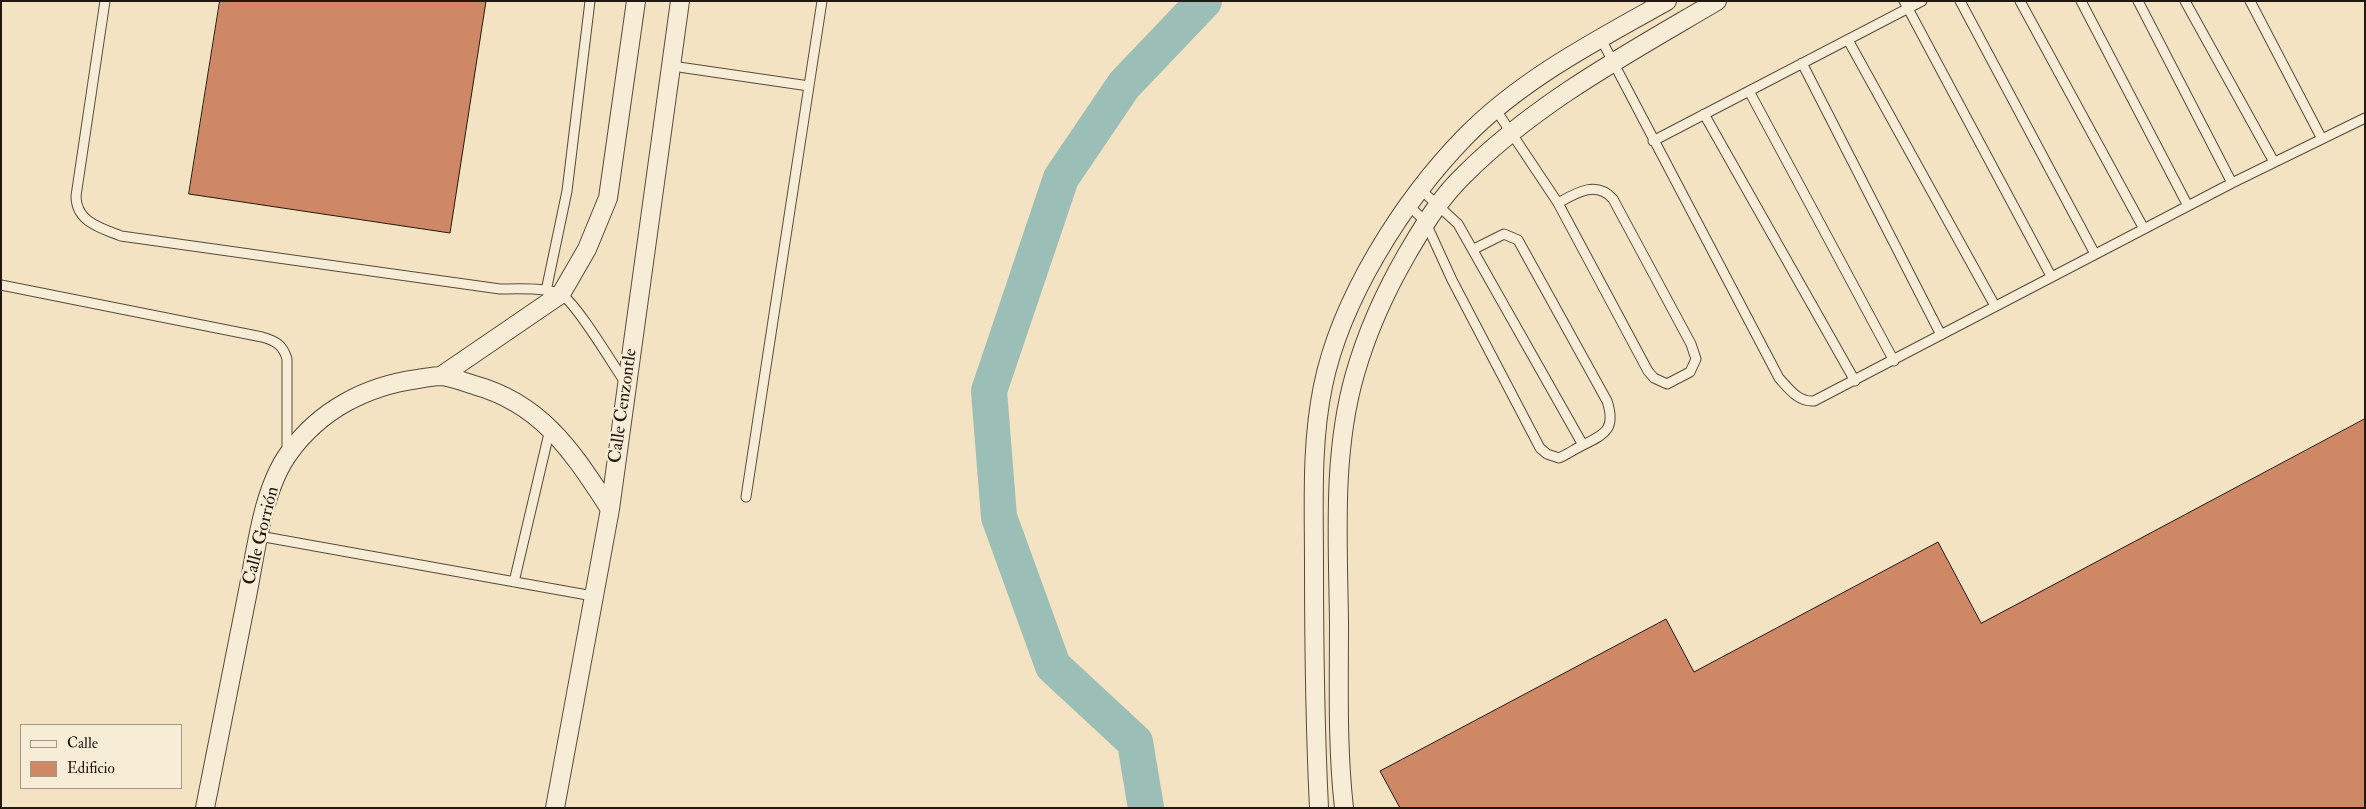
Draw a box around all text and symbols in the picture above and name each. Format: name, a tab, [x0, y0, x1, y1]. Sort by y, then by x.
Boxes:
street label: Calle Cenzontle	[605, 347, 643, 465]
street label: Calle Gorrión	[239, 484, 285, 588]
legend	[20, 724, 182, 789]
text: Calle	[67, 734, 98, 753]
text: Edificio	[67, 759, 115, 778]

